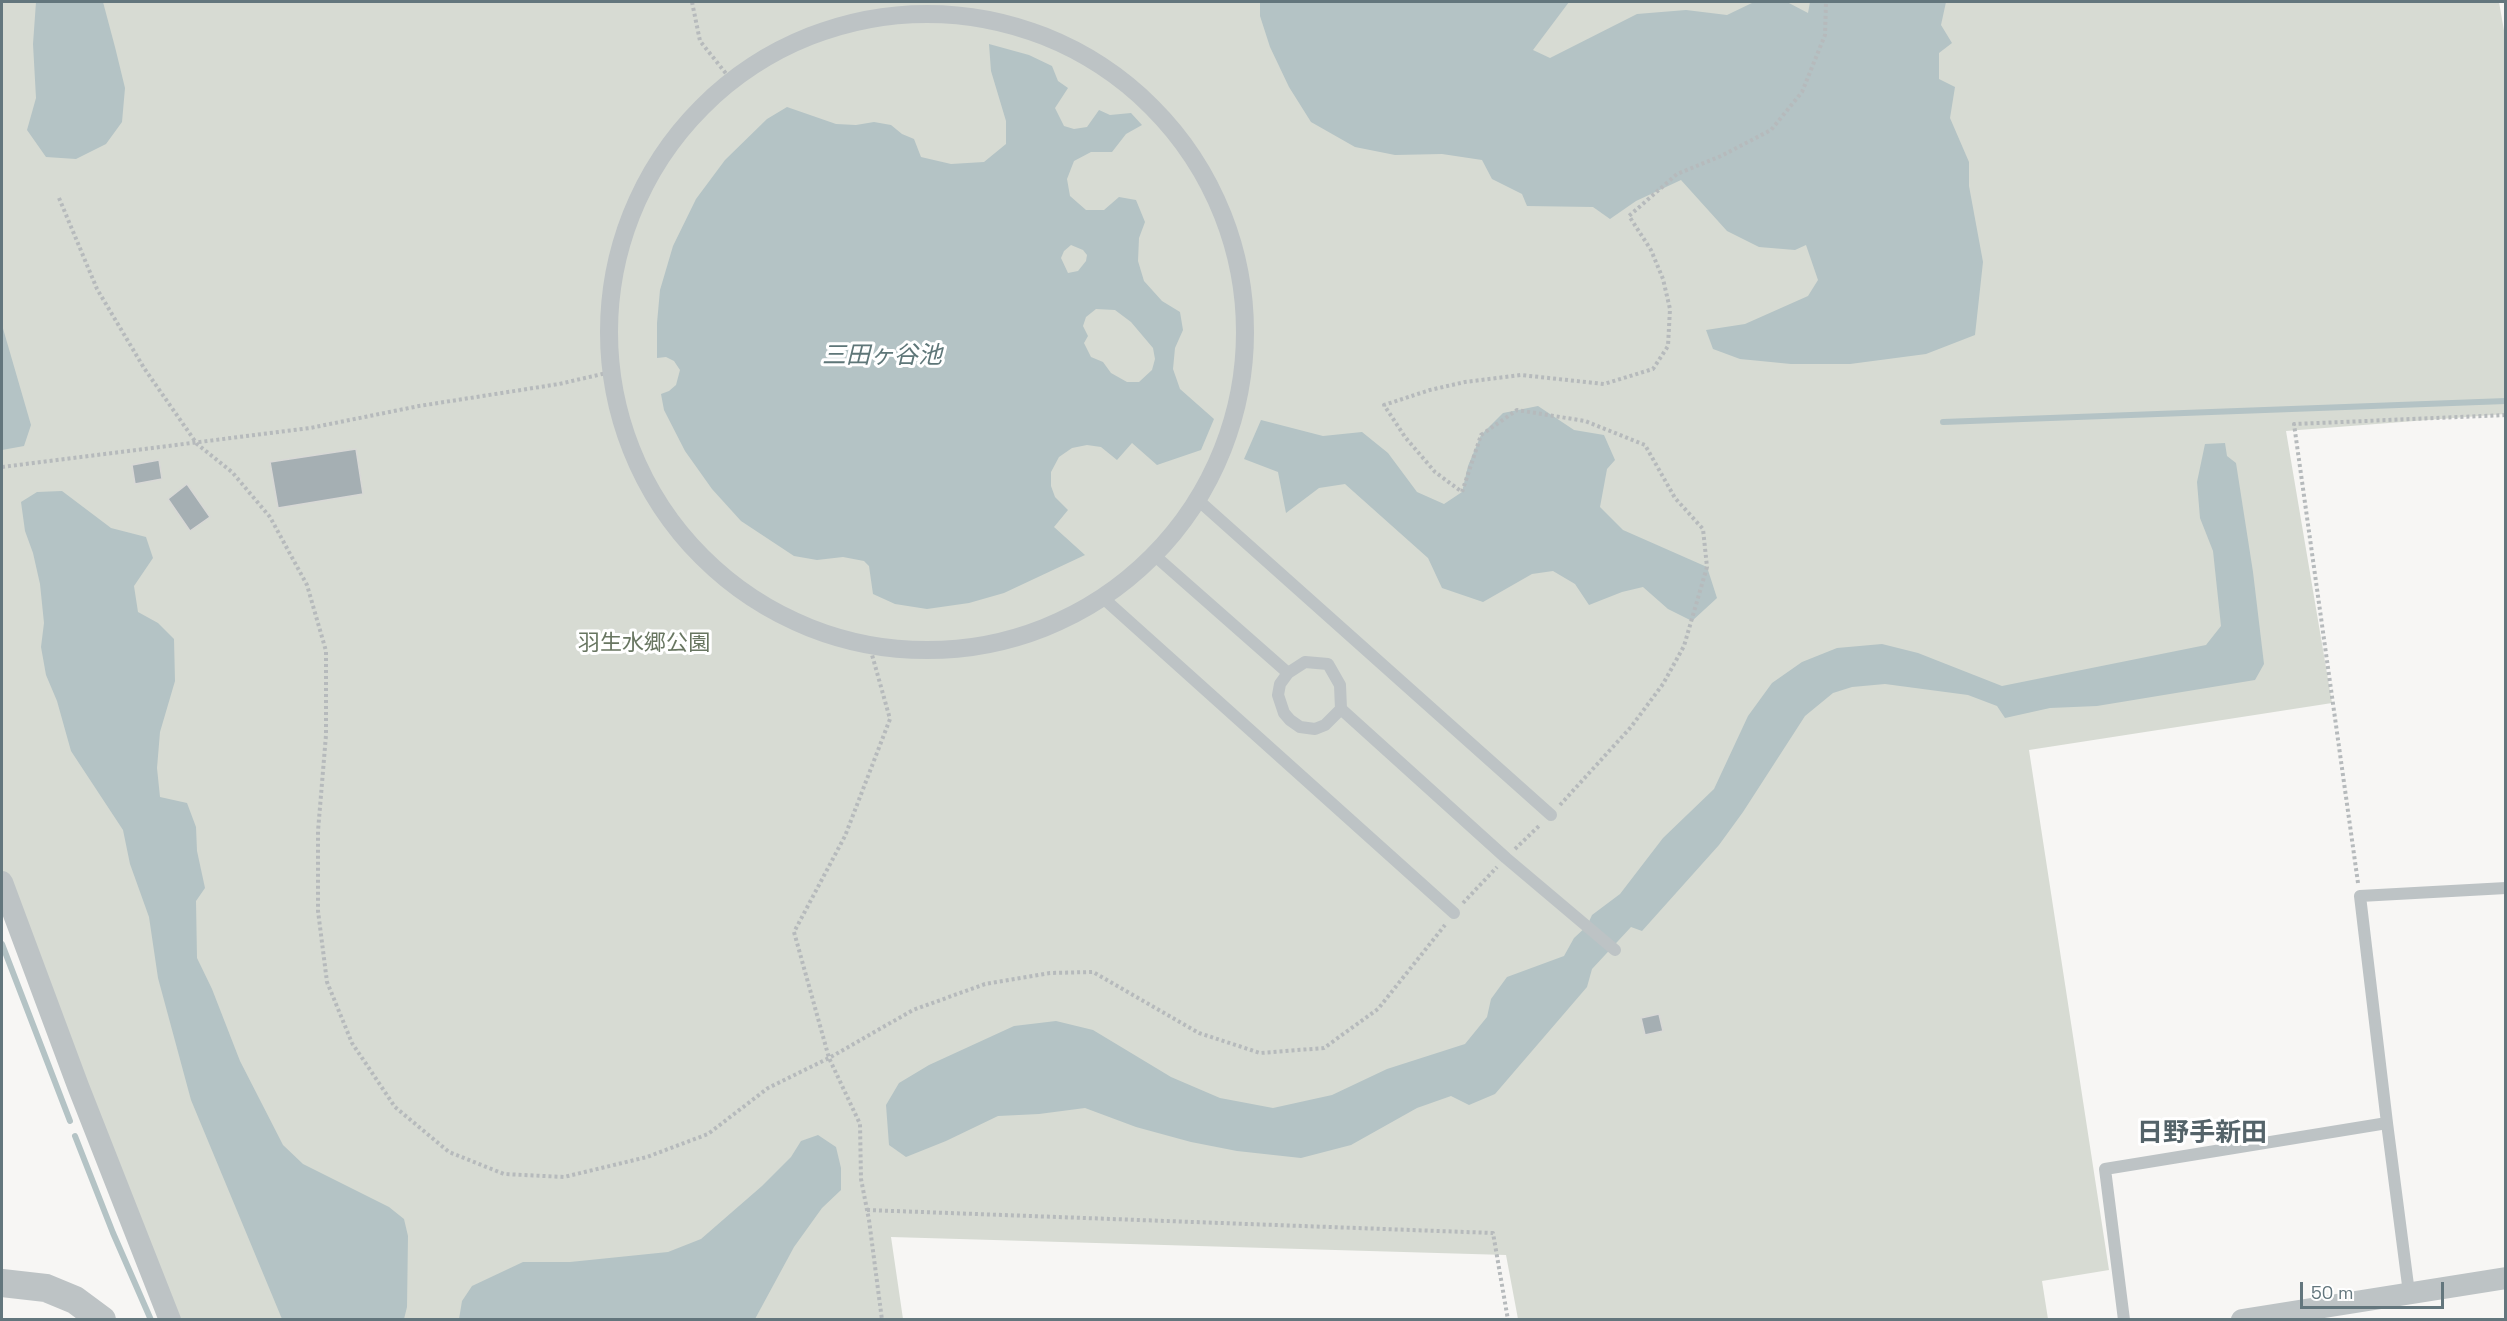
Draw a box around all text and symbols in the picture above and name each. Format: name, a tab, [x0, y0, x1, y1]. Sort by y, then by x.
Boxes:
water label: 三田ヶ谷池	[822, 342, 942, 370]
park label: 羽生水郷公園	[578, 631, 710, 657]
district label: 日野手新田	[2137, 1118, 2267, 1150]
scale bar	[2303, 1270, 2447, 1308]
text: 50 m	[2311, 1281, 2353, 1304]

